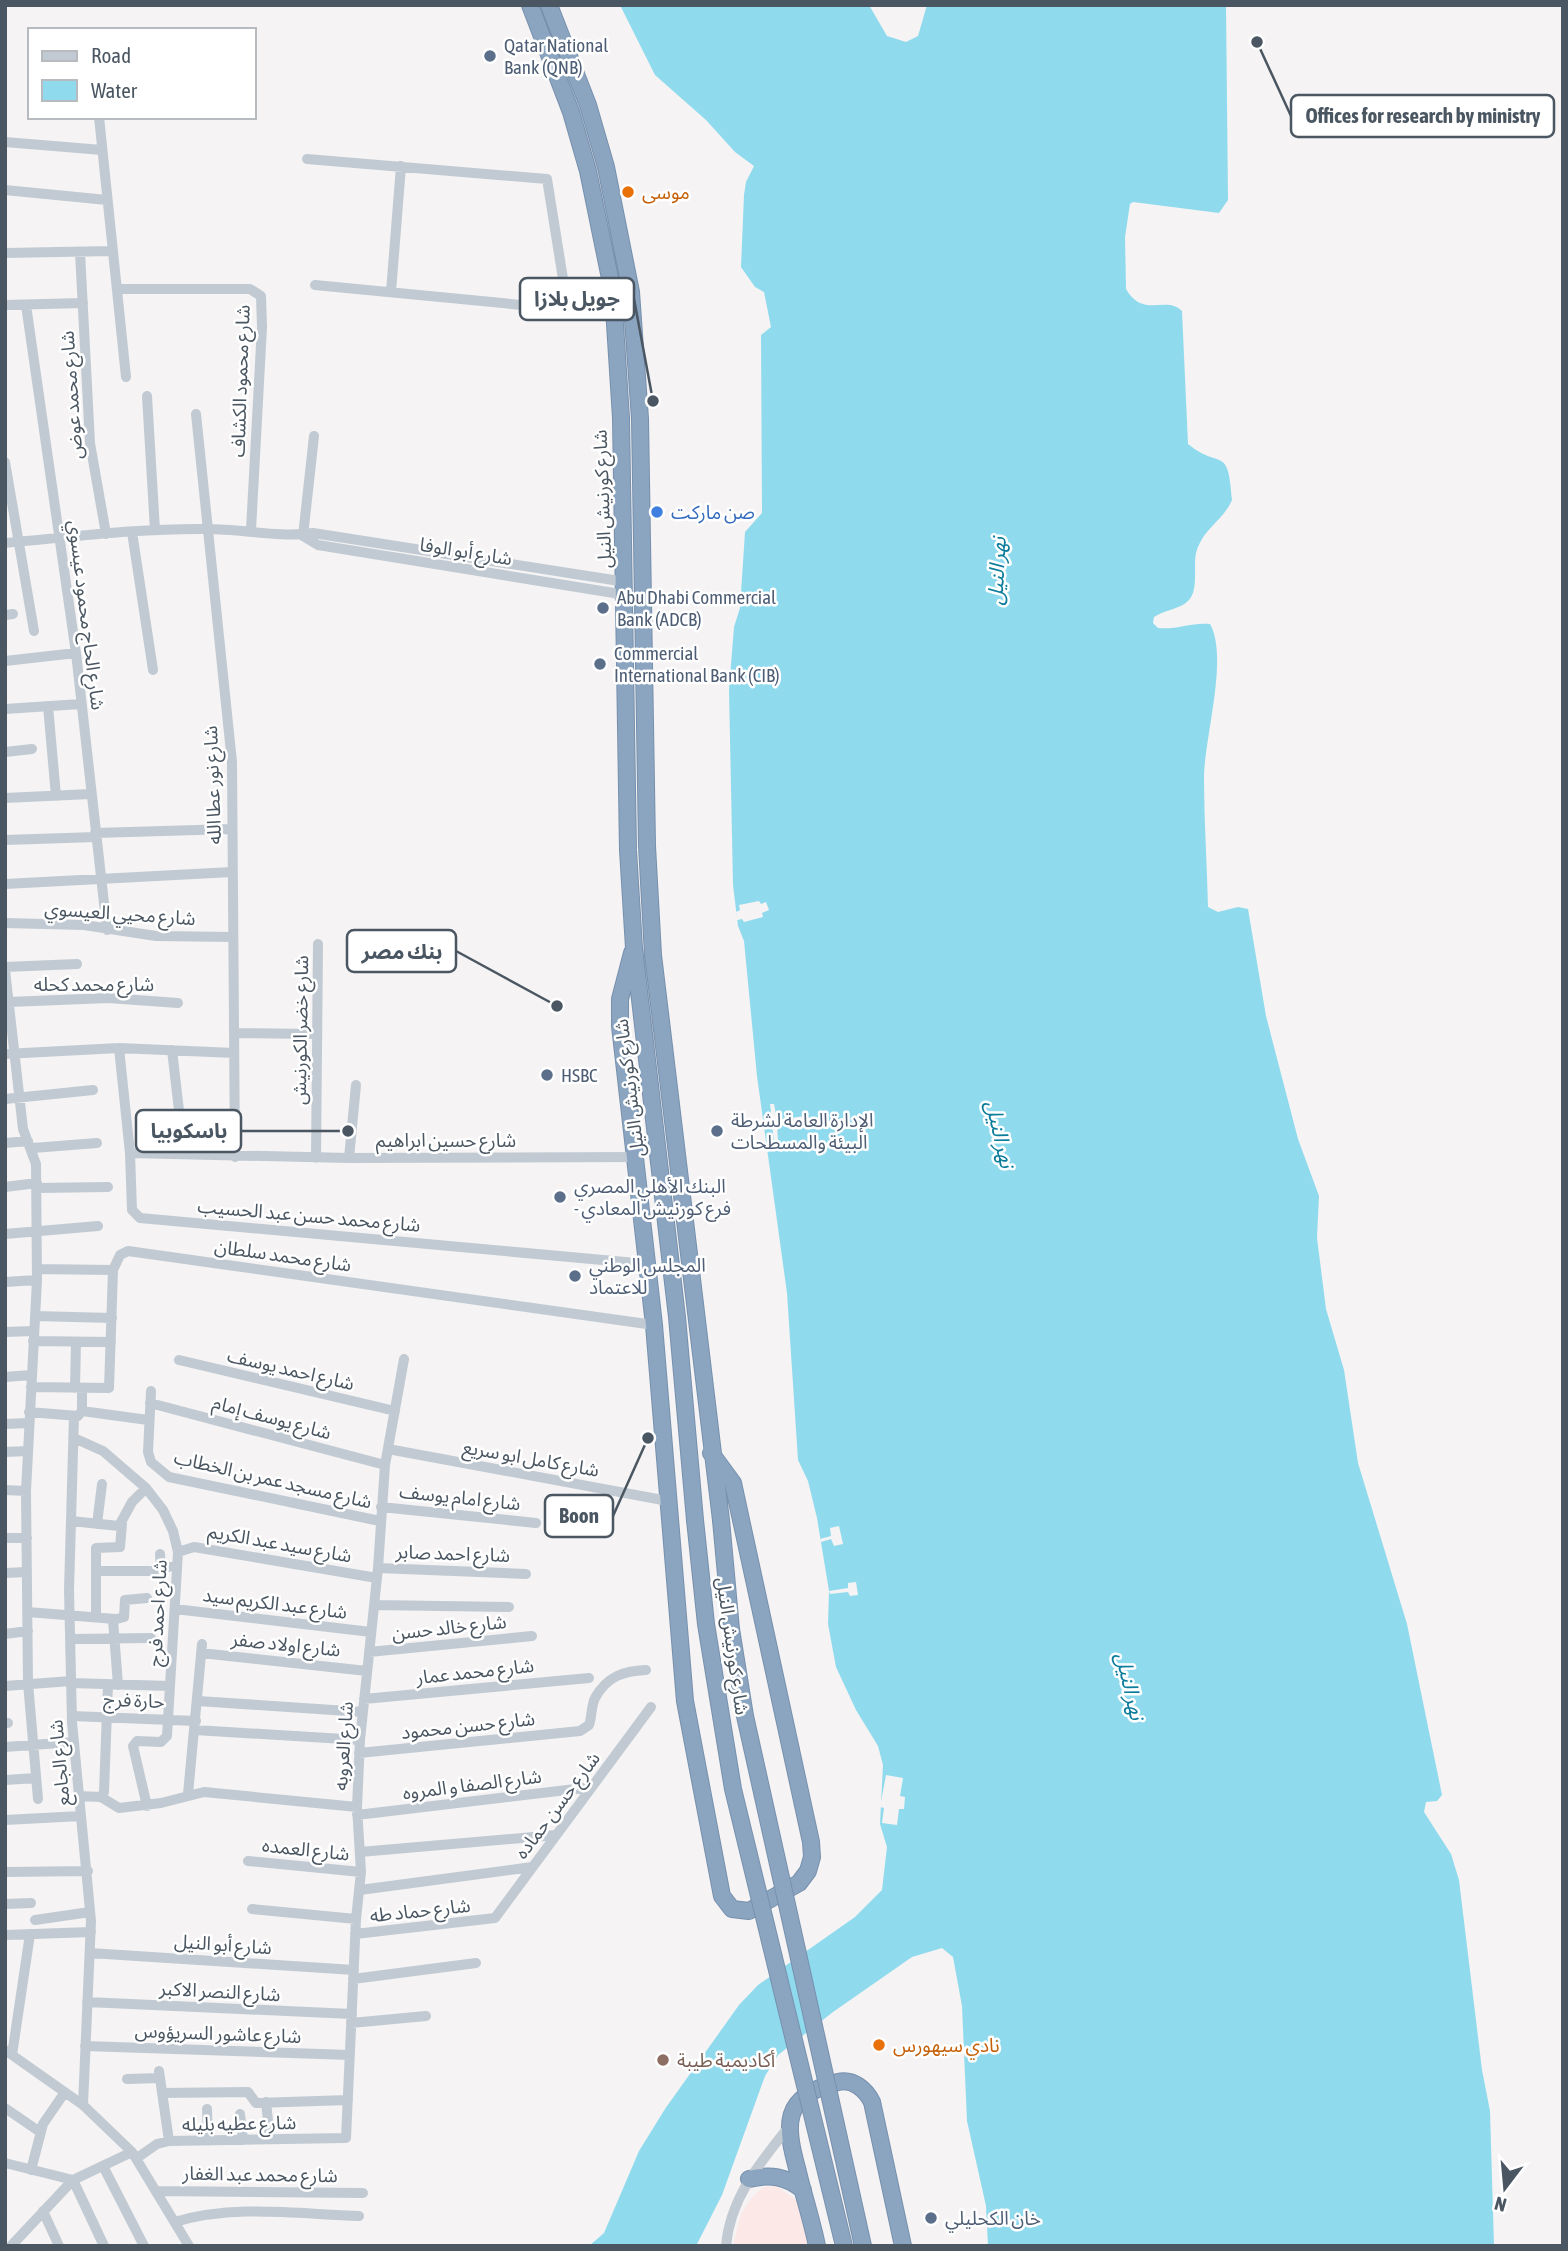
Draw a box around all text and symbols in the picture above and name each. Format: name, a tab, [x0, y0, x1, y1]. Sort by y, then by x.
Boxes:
legend	[28, 28, 256, 119]
place label: Qatar National Bank (QNB)	[504, 34, 608, 78]
text: Road	[91, 43, 131, 67]
marker: Qatar National Bank (QNB)	[482, 48, 498, 64]
text: Water	[91, 78, 138, 102]
callout: Offices for research by ministry	[1291, 95, 1554, 137]
text: Offices for research by ministry	[1306, 103, 1541, 127]
place label: موسى	[642, 181, 690, 204]
marker: موسى	[620, 184, 636, 200]
callout: جويل بلازا	[520, 278, 634, 320]
text: جويل بلازا	[534, 286, 620, 311]
street label: شارع محمود الكشاف	[226, 304, 257, 458]
street label: شارع محمد عوض	[56, 330, 89, 460]
street label: شارع كورنيش النيل	[589, 429, 618, 569]
place label: صن ماركت	[671, 501, 755, 524]
marker: صن ماركت	[649, 504, 665, 520]
street label: شارع الحاج محمود عيسوي	[60, 519, 110, 712]
street label: شارع أبو الوفا	[418, 533, 514, 572]
water label: نهر النيل	[982, 535, 1011, 606]
place label: Abu Dhabi Commercial Bank (ADCB)	[617, 586, 776, 630]
marker: Abu Dhabi Commercial Bank (ADCB)	[595, 600, 611, 616]
place label: Commercial International Bank (CIB)	[614, 642, 780, 686]
marker: Commercial International Bank (CIB)	[592, 656, 608, 672]
street label: شارع نور عطا الله	[199, 725, 228, 845]
street label: شارع محيي العيسوي	[43, 897, 196, 934]
callout: بنك مصر	[347, 930, 456, 972]
text: بنك مصر	[361, 939, 442, 964]
street label: شارع خضر الكورنيش	[288, 955, 315, 1105]
street label: شارع محمد كحله	[34, 973, 154, 998]
street label: شارع كورنيش النيل	[610, 1017, 651, 1158]
place label: HSBC	[561, 1064, 598, 1086]
marker: HSBC	[539, 1067, 555, 1083]
water label: نهر النيل	[981, 1098, 1021, 1172]
place label: الإدارة العامة لشرطة البيئة والمسطحات	[731, 1109, 874, 1154]
callout: باسكوبيا	[136, 1110, 241, 1152]
text: باسكوبيا	[151, 1118, 227, 1143]
marker: الإدارة العامة لشرطة البيئة والمسطحات	[709, 1123, 725, 1139]
street label: شارع حسين ابراهيم	[376, 1129, 516, 1155]
place label: البنك الأهلي المصري - فرع كورنيش المعادي	[574, 1175, 731, 1223]
marker: البنك الأهلي المصري - فرع كورنيش المعادي	[552, 1189, 568, 1205]
street label: شارع محمد حسن عبد الحسيب	[196, 1194, 421, 1239]
street label: شارع محمد سلطان	[213, 1235, 353, 1278]
place label: المجلس الوطني للاعتماد	[589, 1254, 706, 1298]
marker: المجلس الوطني للاعتماد	[567, 1268, 583, 1284]
street label: شارع احمد يوسف	[225, 1344, 357, 1397]
street label: شارع يوسف إمام	[209, 1391, 334, 1447]
street label: شارع كامل ابو سريع	[460, 1435, 601, 1485]
street label: شارع مسجد عمر بن الخطاب	[171, 1446, 374, 1515]
street label: شارع امام يوسف	[398, 1480, 522, 1518]
callout: Boon	[545, 1495, 613, 1537]
text: Boon	[559, 1503, 599, 1527]
street label: شارع سيد عبد الكريم	[206, 1520, 354, 1570]
street label: شارع احمد صابر	[394, 1540, 511, 1569]
street label: شارع احمد فرج	[143, 1559, 174, 1667]
street label: شارع كورنيش النيل	[709, 1576, 754, 1717]
street label: شارع عبد الكريم سيد	[201, 1583, 349, 1627]
street label: شارع خالد حسن	[391, 1610, 508, 1647]
street label: شارع اولاد صفر	[229, 1627, 342, 1664]
water label: نهر النيل	[1111, 1650, 1151, 1724]
street label: شارع محمد عمار	[414, 1654, 535, 1691]
street label: حارة فرج	[103, 1688, 165, 1715]
street label: شارع العروبه	[329, 1701, 360, 1792]
street label: شارع حسن محمود	[400, 1707, 536, 1746]
street label: شارع الجامع	[44, 1718, 78, 1807]
street label: شارع حسن حماده	[510, 1747, 607, 1865]
street label: شارع الصفا و المروه	[401, 1765, 543, 1806]
street label: شارع العمده	[261, 1833, 351, 1868]
street label: شارع حماد طه	[369, 1894, 472, 1929]
street label: شارع أبو النيل	[173, 1930, 273, 1961]
street label: شارع النصر الاكبر	[158, 1977, 281, 2008]
street label: شارع عاشور السريؤوس	[134, 2019, 302, 2050]
place label: نادي سيهورس	[893, 2034, 1000, 2060]
marker: نادي سيهورس	[871, 2037, 887, 2053]
place label: أكاديمية طيبة	[677, 2049, 775, 2071]
marker: أكاديمية طيبة	[655, 2052, 671, 2068]
street label: شارع عطيه بليله	[182, 2111, 296, 2138]
north arrow	[1470, 2153, 1540, 2223]
street label: شارع محمد عبد الغفار	[181, 2162, 338, 2189]
text: N	[1492, 2192, 1509, 2216]
place label: خان الكحليلي	[945, 2207, 1041, 2233]
marker: خان الكحليلي	[923, 2210, 939, 2226]

